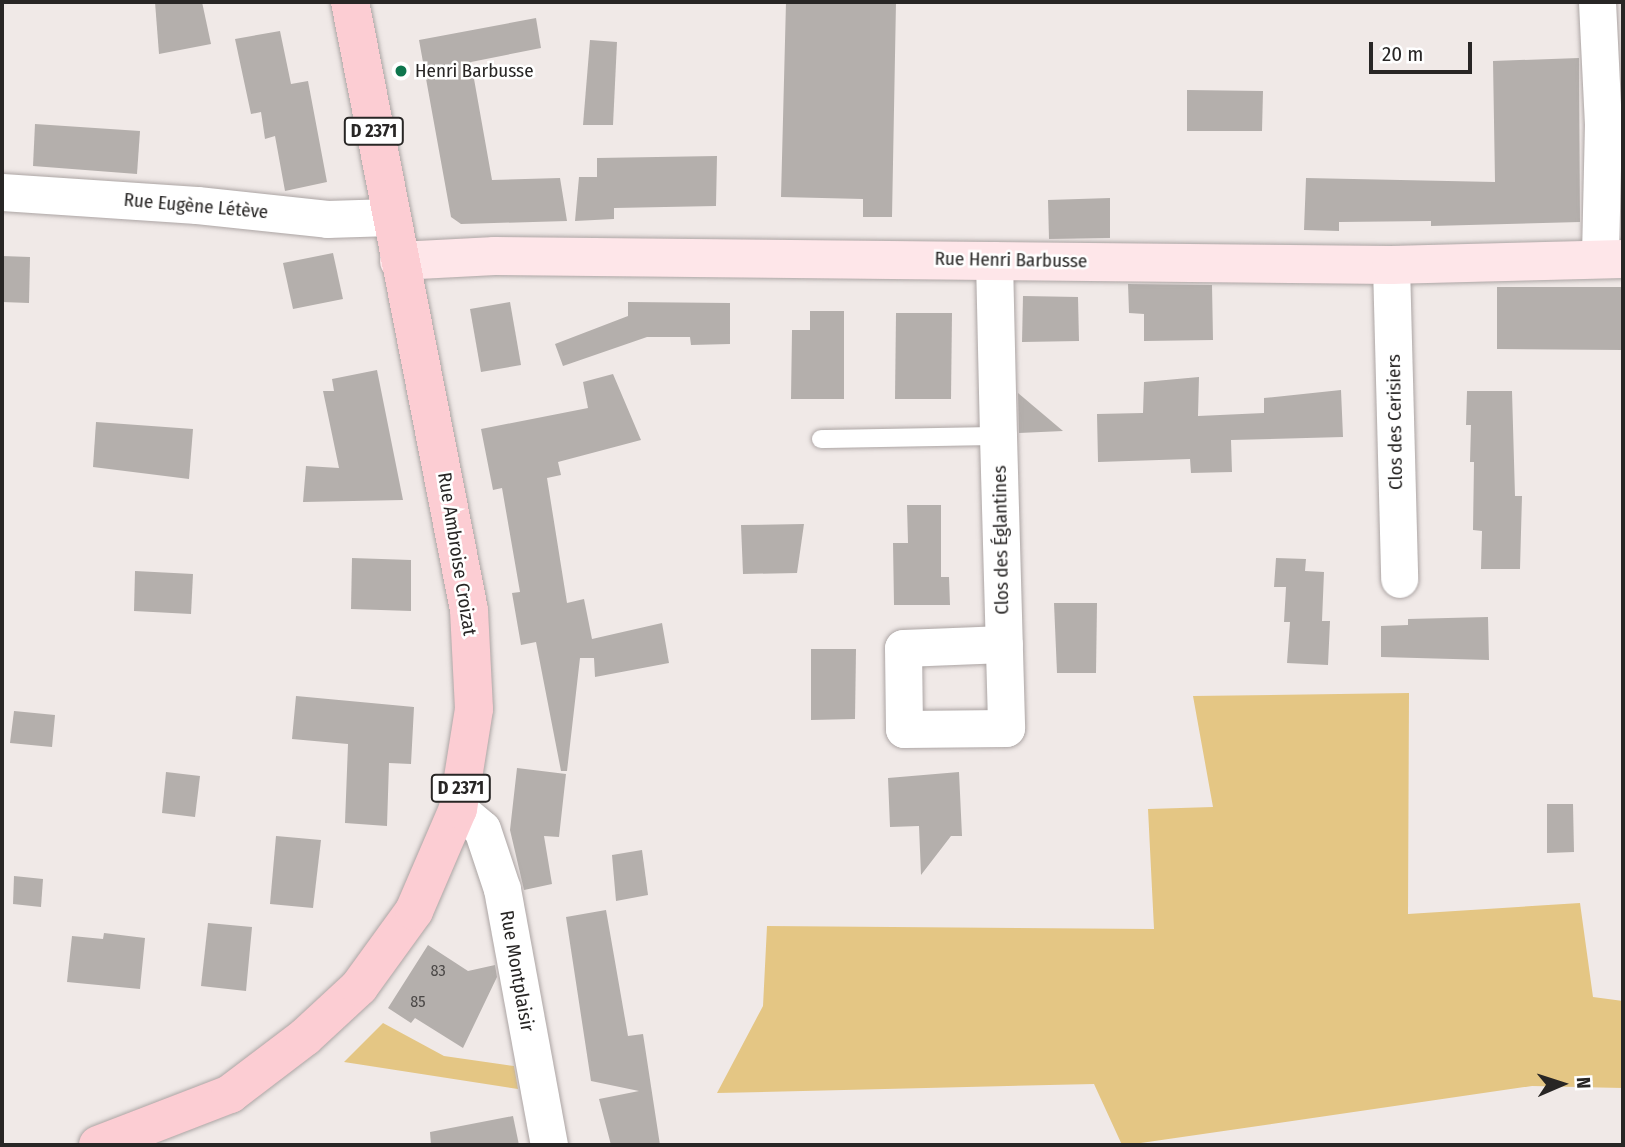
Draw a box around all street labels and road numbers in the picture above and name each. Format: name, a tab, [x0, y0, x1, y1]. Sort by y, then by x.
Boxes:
road number: D 2371	[342, 116, 406, 146]
street label: Rue Eugène Létève	[123, 188, 269, 224]
street label: Rue Henri Barbusse	[934, 247, 1088, 273]
street label: Clos des Cerisiers	[1382, 354, 1408, 490]
street label: Clos des Églantines	[988, 465, 1014, 615]
street label: Rue Ambroise Croizat	[433, 471, 481, 637]
road number: D 2371	[430, 774, 492, 802]
street label: Rue Montplaisir	[495, 909, 539, 1033]

